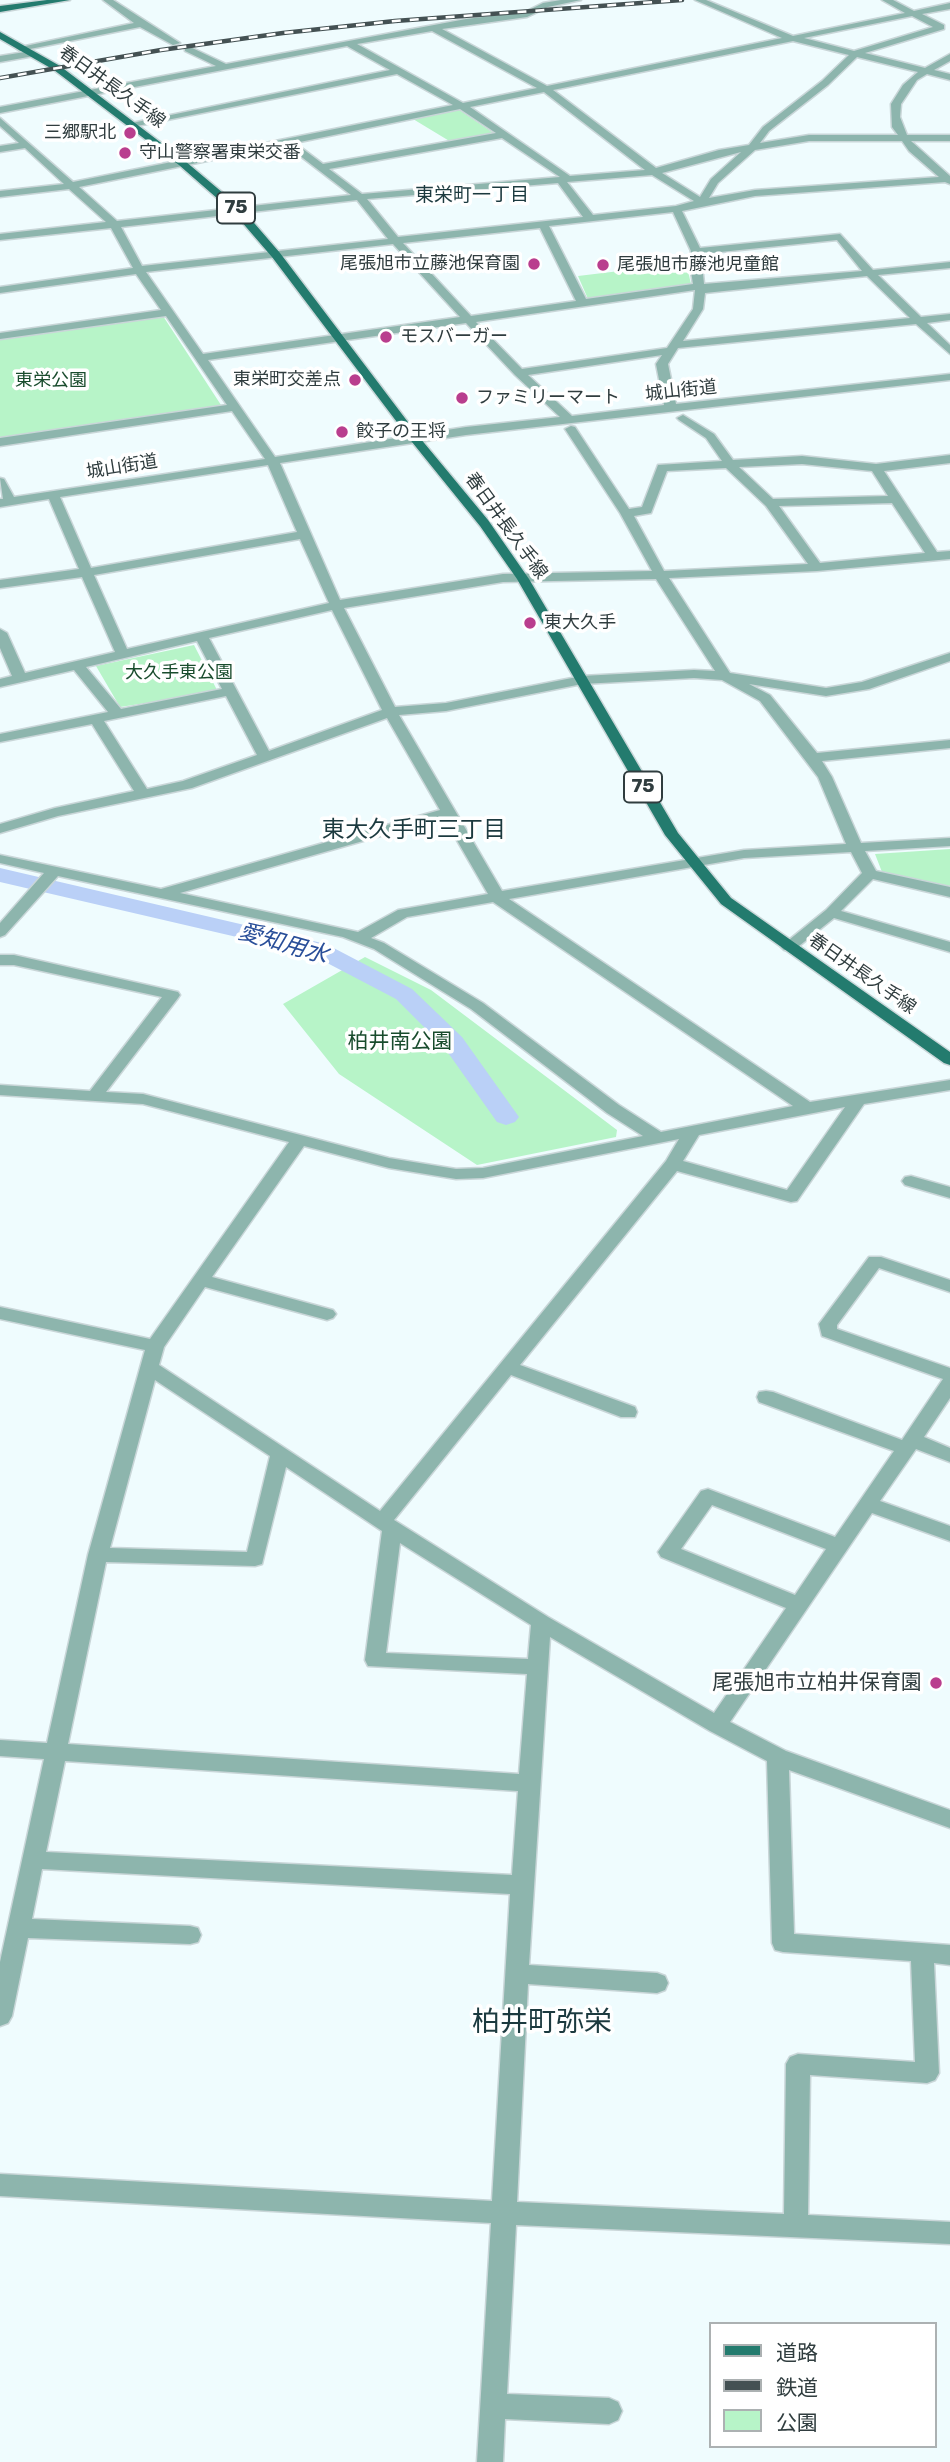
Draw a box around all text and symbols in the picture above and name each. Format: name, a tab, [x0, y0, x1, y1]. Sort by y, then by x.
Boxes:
street label: 春日井長久手線	[55, 41, 169, 133]
place label: 三郷駅北	[44, 122, 116, 144]
marker: 三郷駅北	[122, 125, 138, 141]
place label: 守山警察署東栄交番	[139, 142, 301, 164]
marker: 守山警察署東栄交番	[117, 145, 133, 161]
district label: 東栄町一丁目	[415, 185, 529, 207]
road number: 75	[217, 192, 255, 224]
place label: 尾張旭市立藤池保育園	[340, 253, 520, 275]
place label: 尾張旭市藤池児童館	[617, 254, 779, 276]
marker: 尾張旭市立藤池保育園	[526, 256, 542, 272]
marker: 尾張旭市藤池児童館	[595, 257, 611, 273]
place label: モスバーガー	[400, 326, 508, 348]
marker: モスバーガー	[378, 329, 394, 345]
place label: 東栄町交差点	[233, 369, 341, 391]
park label: 東栄公園	[15, 370, 87, 392]
marker: 東栄町交差点	[347, 372, 363, 388]
street label: 城山街道	[644, 376, 718, 406]
place label: ファミリーマート	[476, 387, 620, 409]
marker: ファミリーマート	[454, 390, 470, 406]
place label: 餃子の王将	[356, 421, 446, 443]
marker: 餃子の王将	[334, 424, 350, 440]
street label: 城山街道	[85, 451, 159, 483]
street label: 春日井長久手線	[460, 469, 552, 583]
place label: 東大久手	[544, 612, 616, 634]
marker: 東大久手	[522, 615, 538, 631]
park label: 大久手東公園	[125, 662, 233, 684]
road number: 75	[624, 772, 662, 802]
district label: 東大久手町三丁目	[322, 816, 506, 844]
water label: 愛知用水	[235, 918, 331, 970]
street label: 春日井長久手線	[804, 929, 920, 1019]
park label: 柏井南公園	[348, 1029, 452, 1055]
place label: 尾張旭市立柏井保育園	[712, 1670, 922, 1696]
marker: 尾張旭市立柏井保育園	[928, 1675, 944, 1691]
district label: 柏井町弥栄	[472, 2006, 612, 2040]
legend	[708, 2322, 936, 2448]
text: 道路	[776, 2340, 818, 2365]
text: 鉄道	[776, 2375, 818, 2400]
text: 公園	[776, 2410, 818, 2435]

